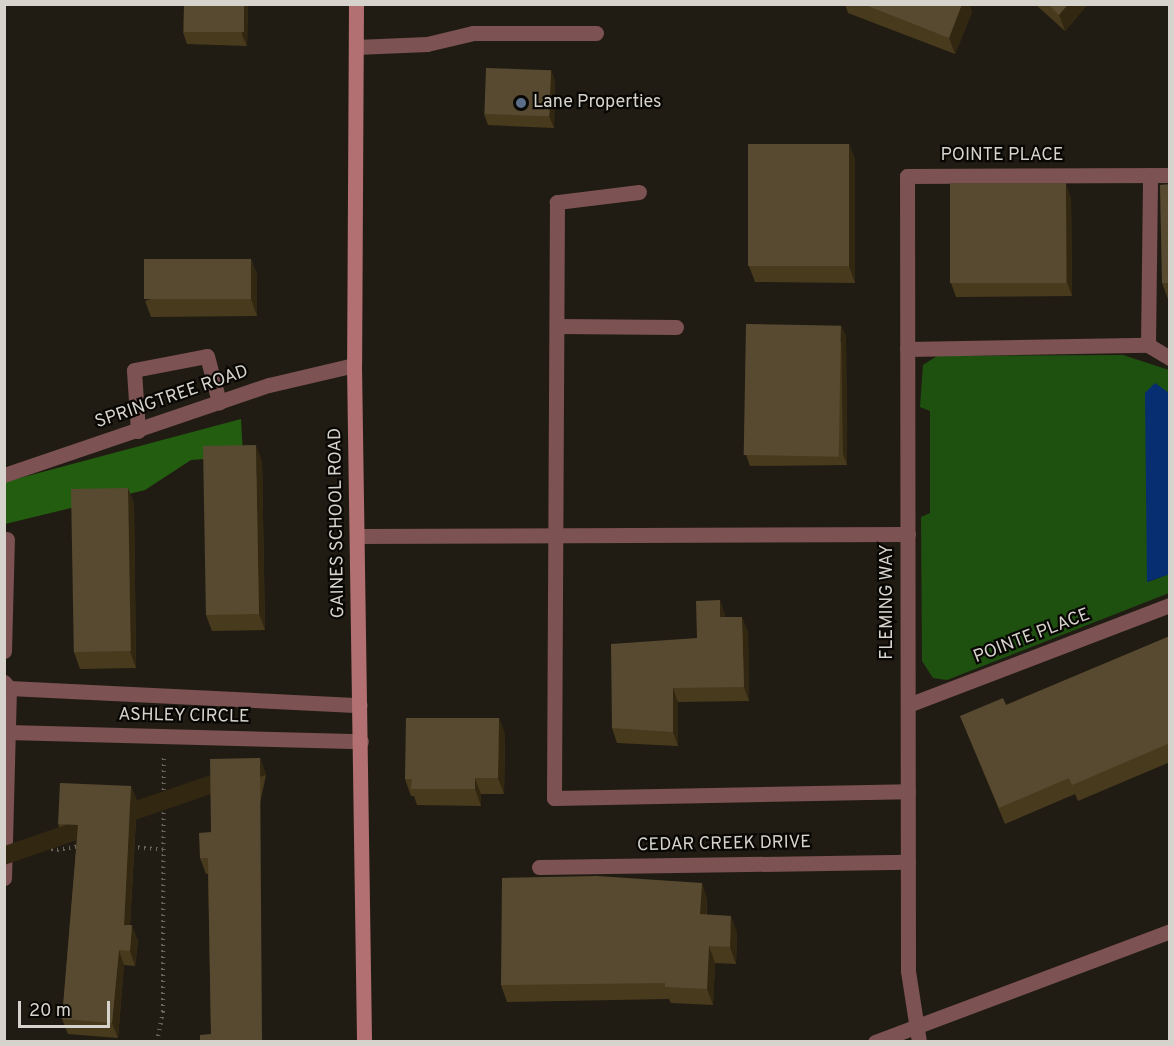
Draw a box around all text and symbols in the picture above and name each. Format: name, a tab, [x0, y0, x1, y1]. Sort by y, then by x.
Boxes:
place label: Lane Properties	[533, 92, 661, 114]
marker: Lane Properties	[514, 96, 528, 110]
street label: POINTE PLACE	[941, 145, 1063, 167]
street label: SPRINGTREE ROAD	[93, 362, 251, 434]
street label: GAINES SCHOOL ROAD	[326, 427, 350, 619]
street label: FLEMING WAY	[877, 544, 899, 660]
street label: POINTE PLACE	[971, 605, 1093, 669]
street label: ASHLEY CIRCLE	[118, 705, 250, 729]
street label: CEDAR CREEK DRIVE	[637, 833, 811, 857]
scale bar	[21, 989, 112, 1027]
text: 20 m	[29, 1000, 71, 1023]

